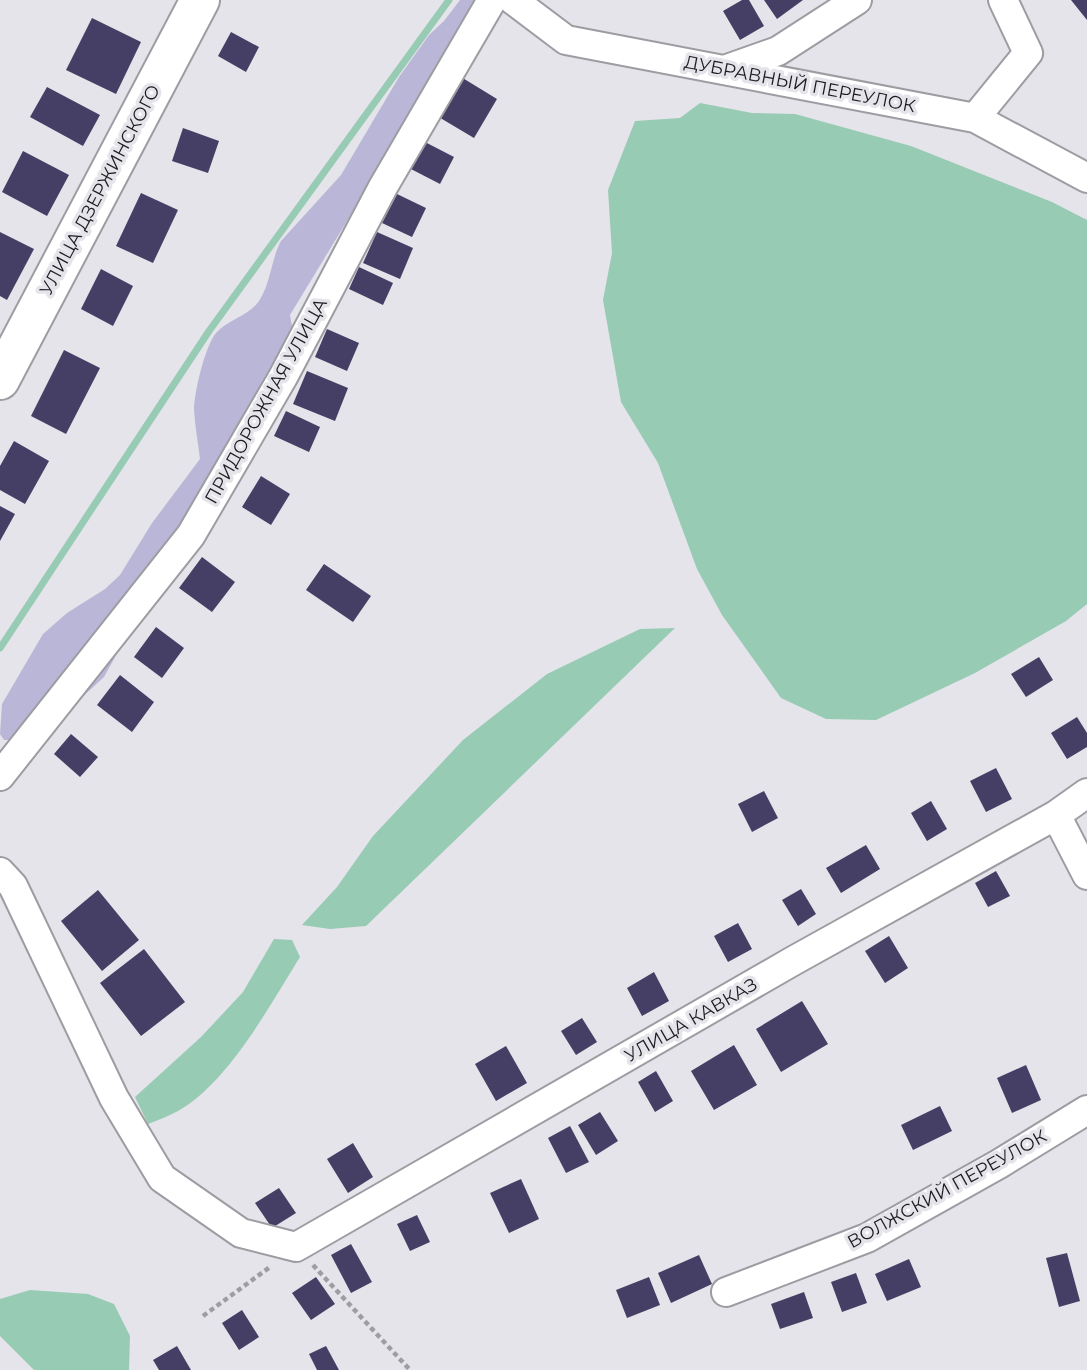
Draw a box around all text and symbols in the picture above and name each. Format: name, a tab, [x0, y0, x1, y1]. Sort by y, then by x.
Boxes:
street label: ДУБРАВНЫЙ ПЕРЕУЛОК	[683, 51, 918, 117]
street label: УЛИЦА ДЗЕРЖИНСКОГО	[35, 81, 165, 299]
street label: ПРИДОРОЖНАЯ УЛИЦА	[200, 294, 332, 508]
street label: УЛИЦА КАВКАЗ	[621, 973, 761, 1067]
street label: ВОЛЖСКИЙ ПЕРЕУЛОК	[844, 1125, 1051, 1253]

